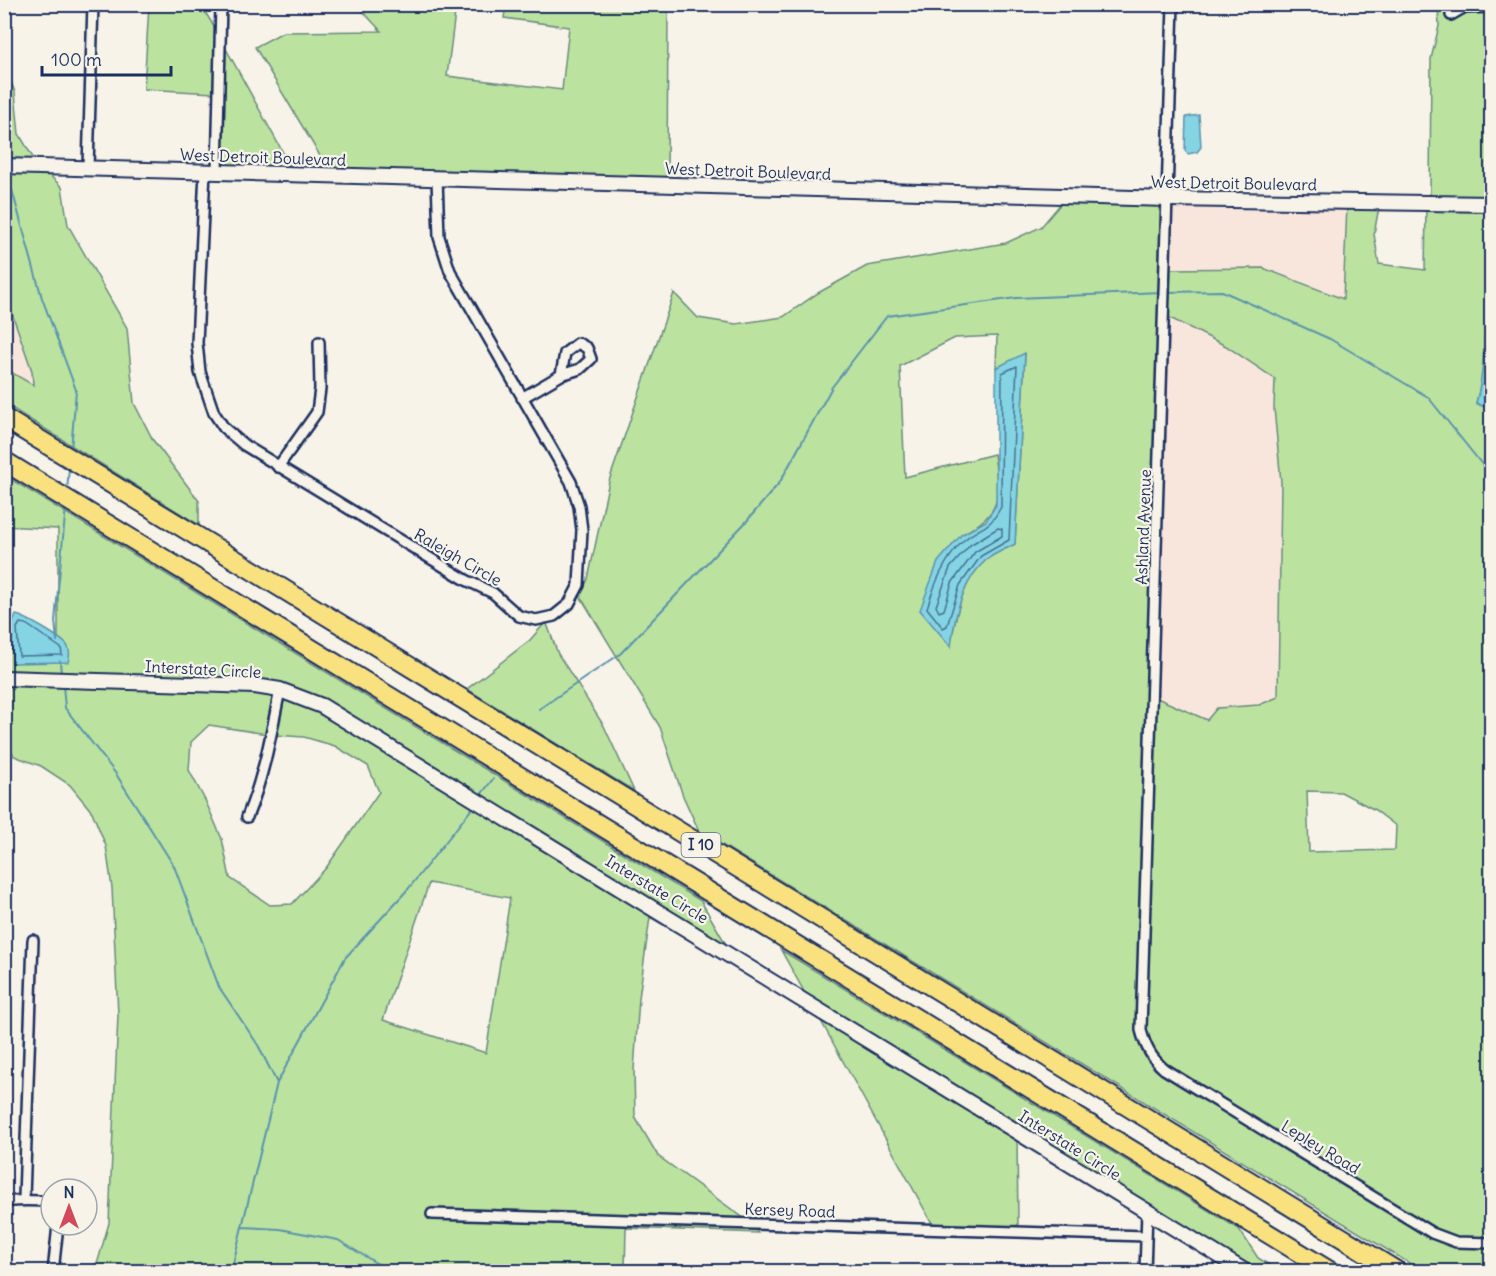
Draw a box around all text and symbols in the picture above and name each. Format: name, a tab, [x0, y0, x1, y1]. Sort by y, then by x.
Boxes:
scale bar	[42, 39, 171, 77]
text: 100 m	[51, 48, 102, 71]
street label: West Detroit Boulevard	[180, 144, 346, 170]
street label: West Detroit Boulevard	[665, 158, 831, 184]
street label: West Detroit Boulevard	[1151, 172, 1317, 194]
street label: Ashland Avenue	[1131, 469, 1155, 585]
street label: Raleigh Circle	[411, 524, 505, 590]
street label: Interstate Circle	[144, 656, 262, 682]
road number: I 10	[682, 833, 720, 857]
street label: Interstate Circle	[602, 850, 712, 928]
street label: Interstate Circle	[1015, 1106, 1125, 1184]
street label: Lepley Road	[1278, 1116, 1364, 1178]
north arrow	[39, 1177, 99, 1237]
text: N	[63, 1182, 75, 1202]
street label: Kersey Road	[744, 1198, 836, 1222]

